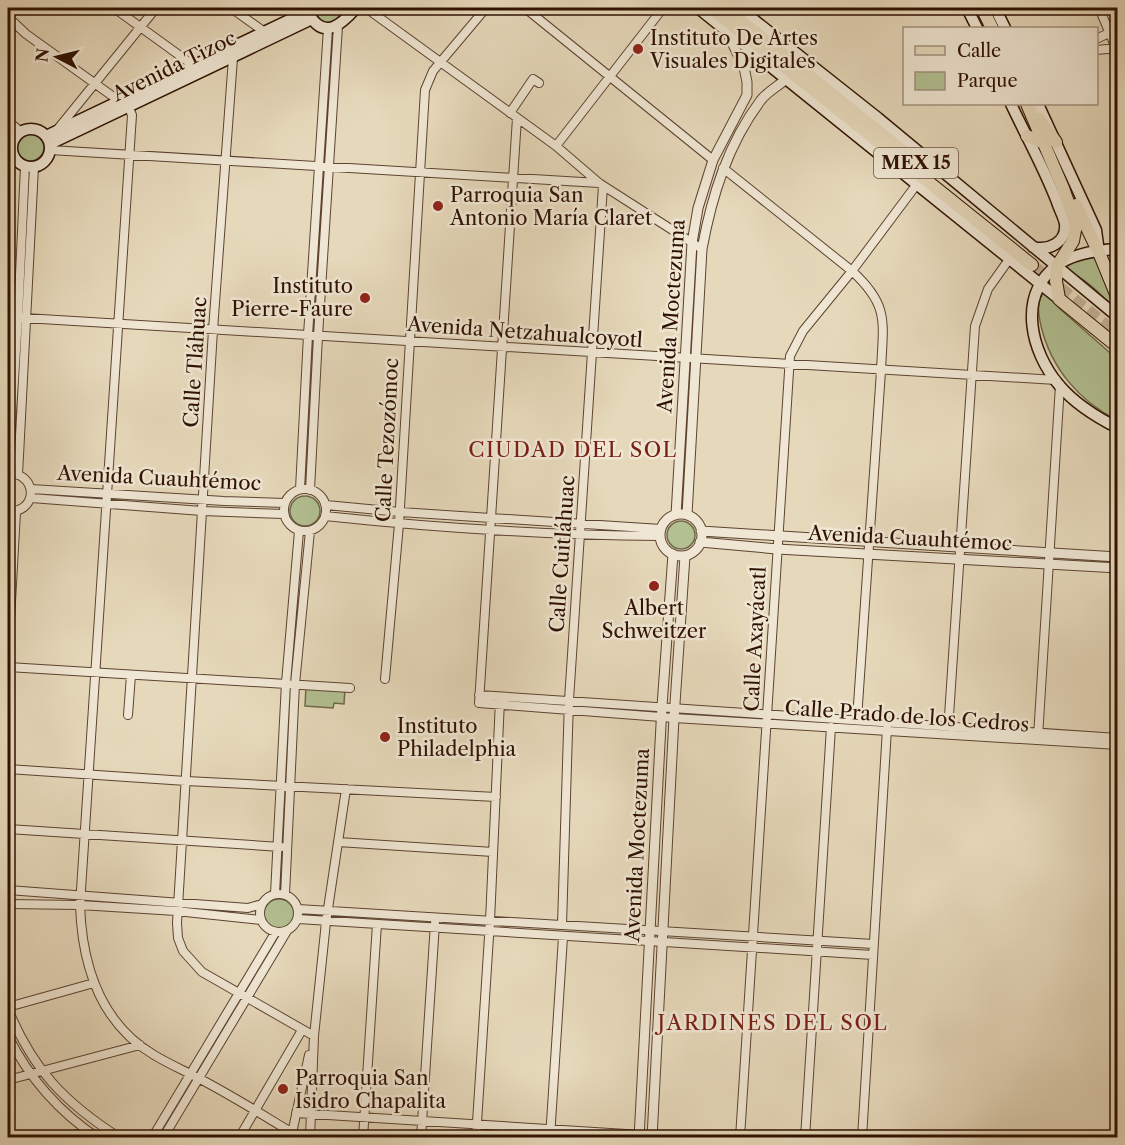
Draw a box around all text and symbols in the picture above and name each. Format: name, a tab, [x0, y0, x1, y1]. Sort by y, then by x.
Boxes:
street label: Avenida Tizoc	[107, 26, 240, 107]
place label: Instituto De Artes Visuales Digitales	[649, 26, 818, 73]
north arrow	[27, 27, 87, 87]
legend	[903, 27, 1098, 105]
text: Calle	[957, 40, 1001, 62]
marker: Instituto De Artes Visuales Digitales	[631, 42, 645, 56]
text: N	[31, 47, 53, 63]
text: Parque	[957, 70, 1018, 92]
road number: MEX 15	[874, 148, 958, 178]
place label: Parroquia San Antonio María Claret	[449, 183, 652, 230]
marker: Parroquia San Antonio María Claret	[431, 199, 445, 213]
street label: Avenida Moctezuma	[652, 218, 690, 415]
place label: Instituto Pierre-Faure	[231, 274, 353, 321]
marker: Instituto Pierre-Faure	[358, 291, 372, 305]
street label: Calle Tláhuac	[178, 296, 212, 428]
street label: Avenida Netzahualcoyotl	[405, 312, 644, 352]
street label: Calle Tezozómoc	[371, 357, 403, 523]
district label: CIUDAD DEL SOL	[468, 437, 678, 462]
street label: Avenida Cuauhtémoc	[55, 461, 262, 495]
street label: Calle Cuitláhuac	[545, 475, 579, 633]
street label: Avenida Cuauhtémoc	[806, 521, 1013, 555]
street label: Calle Axayácatl	[739, 566, 771, 712]
marker: Albert Schweitzer	[647, 579, 661, 593]
place label: Albert Schweitzer	[602, 596, 707, 643]
street label: Calle Prado de los Cedros	[784, 695, 1030, 737]
place label: Instituto Philadelphia	[397, 714, 517, 761]
marker: Instituto Philadelphia	[378, 730, 392, 744]
street label: Avenida Moctezuma	[620, 747, 654, 944]
district label: JARDINES DEL SOL	[655, 1010, 888, 1035]
place label: Parroquia San Isidro Chapalita	[295, 1066, 447, 1113]
marker: Parroquia San Isidro Chapalita	[276, 1082, 290, 1096]

